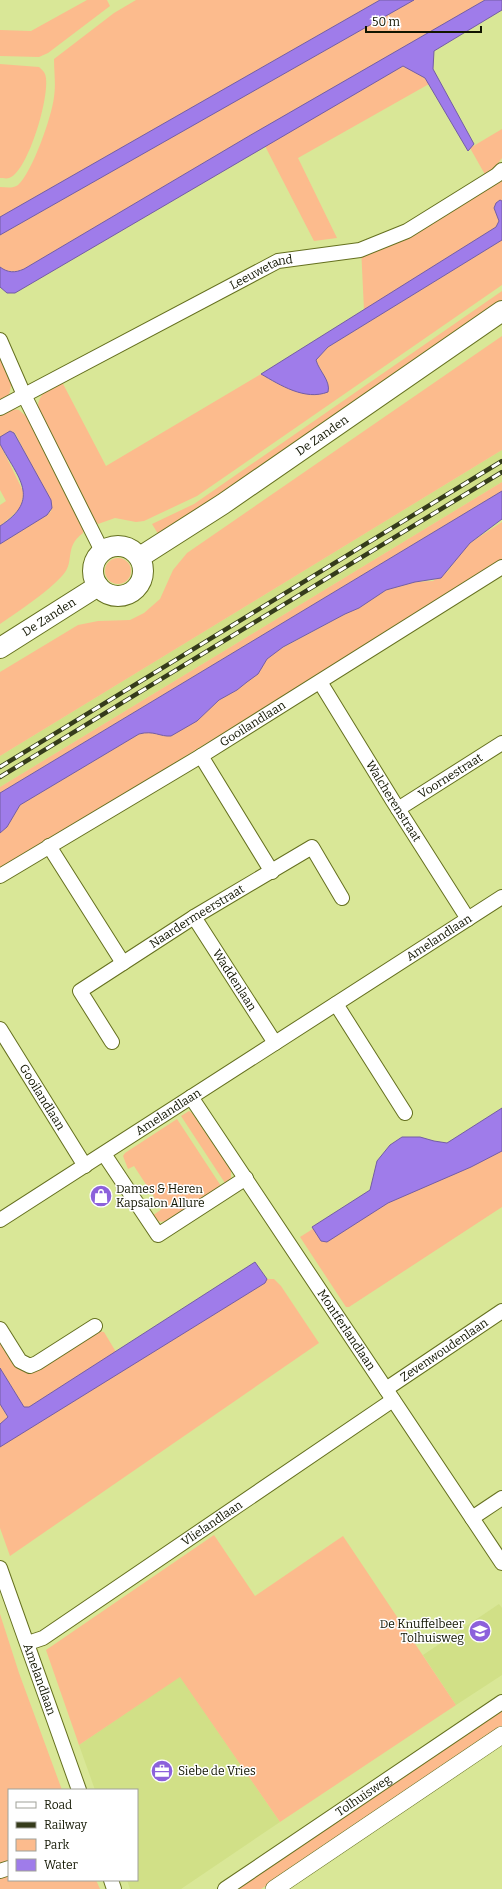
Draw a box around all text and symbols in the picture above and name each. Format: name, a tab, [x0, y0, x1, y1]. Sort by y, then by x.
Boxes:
scale bar	[366, 8, 481, 34]
text: 50 m	[372, 15, 401, 29]
street label: Leeuwetand	[227, 252, 294, 292]
street label: De Zanden	[293, 412, 351, 458]
street label: De Zanden	[20, 595, 79, 639]
street label: Gooilandlaan	[217, 698, 288, 749]
street label: Voornestraat	[416, 750, 486, 801]
street label: Walcherenstraat	[363, 758, 424, 845]
street label: Naardermeerstraat	[147, 881, 247, 951]
street label: Amelandlaan	[404, 911, 475, 964]
street label: Waddenlaan	[210, 947, 260, 1014]
street label: Gooilandlaan	[16, 1061, 68, 1133]
street label: Amelandlaan	[133, 1085, 204, 1138]
place label: Dames & Heren Kapsalon Allure	[116, 1182, 205, 1210]
shop icon: Dames & Heren Kapsalon Allure	[88, 1183, 114, 1209]
street label: Montferlandlaan	[315, 1287, 379, 1373]
street label: Zevenwoudenlaan	[398, 1315, 491, 1384]
street label: Vlielandlaan	[179, 1497, 245, 1549]
place label: De Knuffelbeer Tolhuisweg	[380, 1617, 465, 1645]
school or university icon: De Knuffelbeer Tolhuisweg	[467, 1618, 493, 1644]
street label: Amelandlaan	[20, 1642, 59, 1717]
office icon: Siebe de Vries	[149, 1758, 175, 1784]
place label: Siebe de Vries	[178, 1764, 256, 1778]
street label: Tolhuisweg	[333, 1772, 394, 1819]
legend	[8, 1789, 138, 1881]
text: Road	[44, 1798, 72, 1812]
text: Railway	[44, 1818, 88, 1832]
text: Park	[44, 1838, 70, 1852]
text: Water	[44, 1858, 79, 1872]

